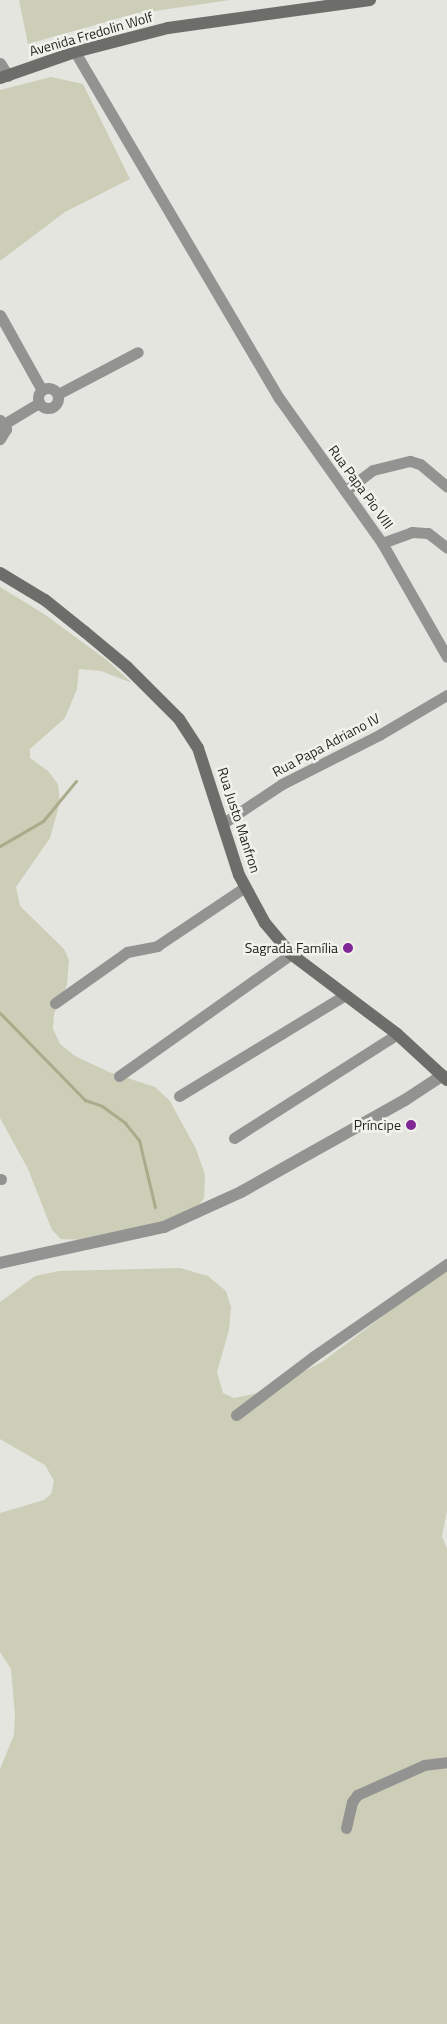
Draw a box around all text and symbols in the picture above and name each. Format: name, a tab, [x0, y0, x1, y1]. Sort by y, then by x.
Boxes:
street label: Avenida Fredolin Wolf	[27, 8, 155, 60]
street label: Rua Papa Pio VIII	[325, 442, 397, 532]
street label: Rua Papa Adriano IV	[270, 710, 382, 780]
street label: Rua Justo Manfron	[214, 765, 264, 875]
place label: Sagrada Família	[245, 940, 338, 956]
marker: Sagrada Família	[342, 942, 354, 954]
place label: Príncipe	[354, 1117, 401, 1133]
marker: Príncipe	[405, 1119, 417, 1131]

